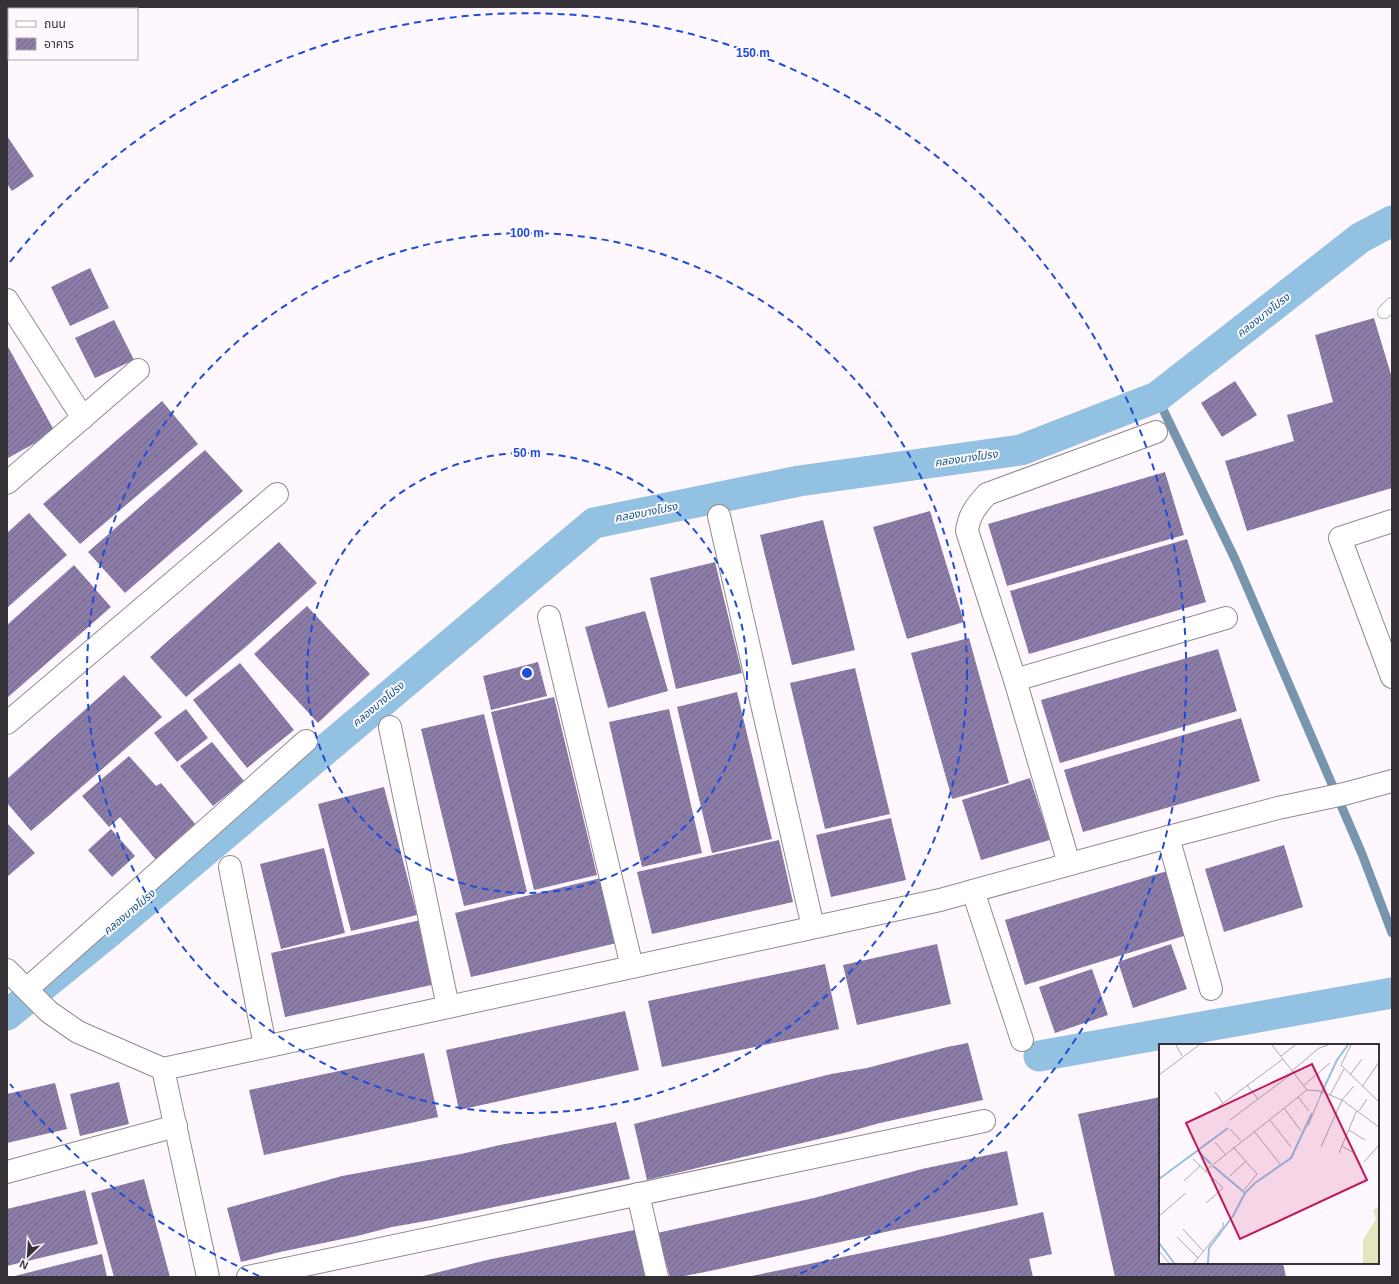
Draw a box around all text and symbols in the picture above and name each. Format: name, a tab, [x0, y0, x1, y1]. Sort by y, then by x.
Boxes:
legend	[8, 8, 138, 60]
text: ถนน	[44, 17, 66, 31]
text: อาคาร	[44, 37, 74, 51]
text: 150 m	[736, 46, 770, 60]
text: 100 m	[510, 226, 544, 240]
water label: คลองบางโปรง	[1234, 290, 1293, 339]
text: 50 m	[513, 446, 541, 460]
water label: คลองบางโปรง	[934, 447, 999, 468]
water label: คลองบางโปรง	[614, 500, 679, 524]
centre of rings	[520, 666, 534, 680]
water label: คลองบางโปรง	[350, 678, 407, 729]
water label: คลองบางโปรง	[101, 886, 158, 937]
inset map	[1159, 1044, 1379, 1264]
north arrow	[8, 1236, 48, 1276]
text: N	[18, 1258, 30, 1272]

